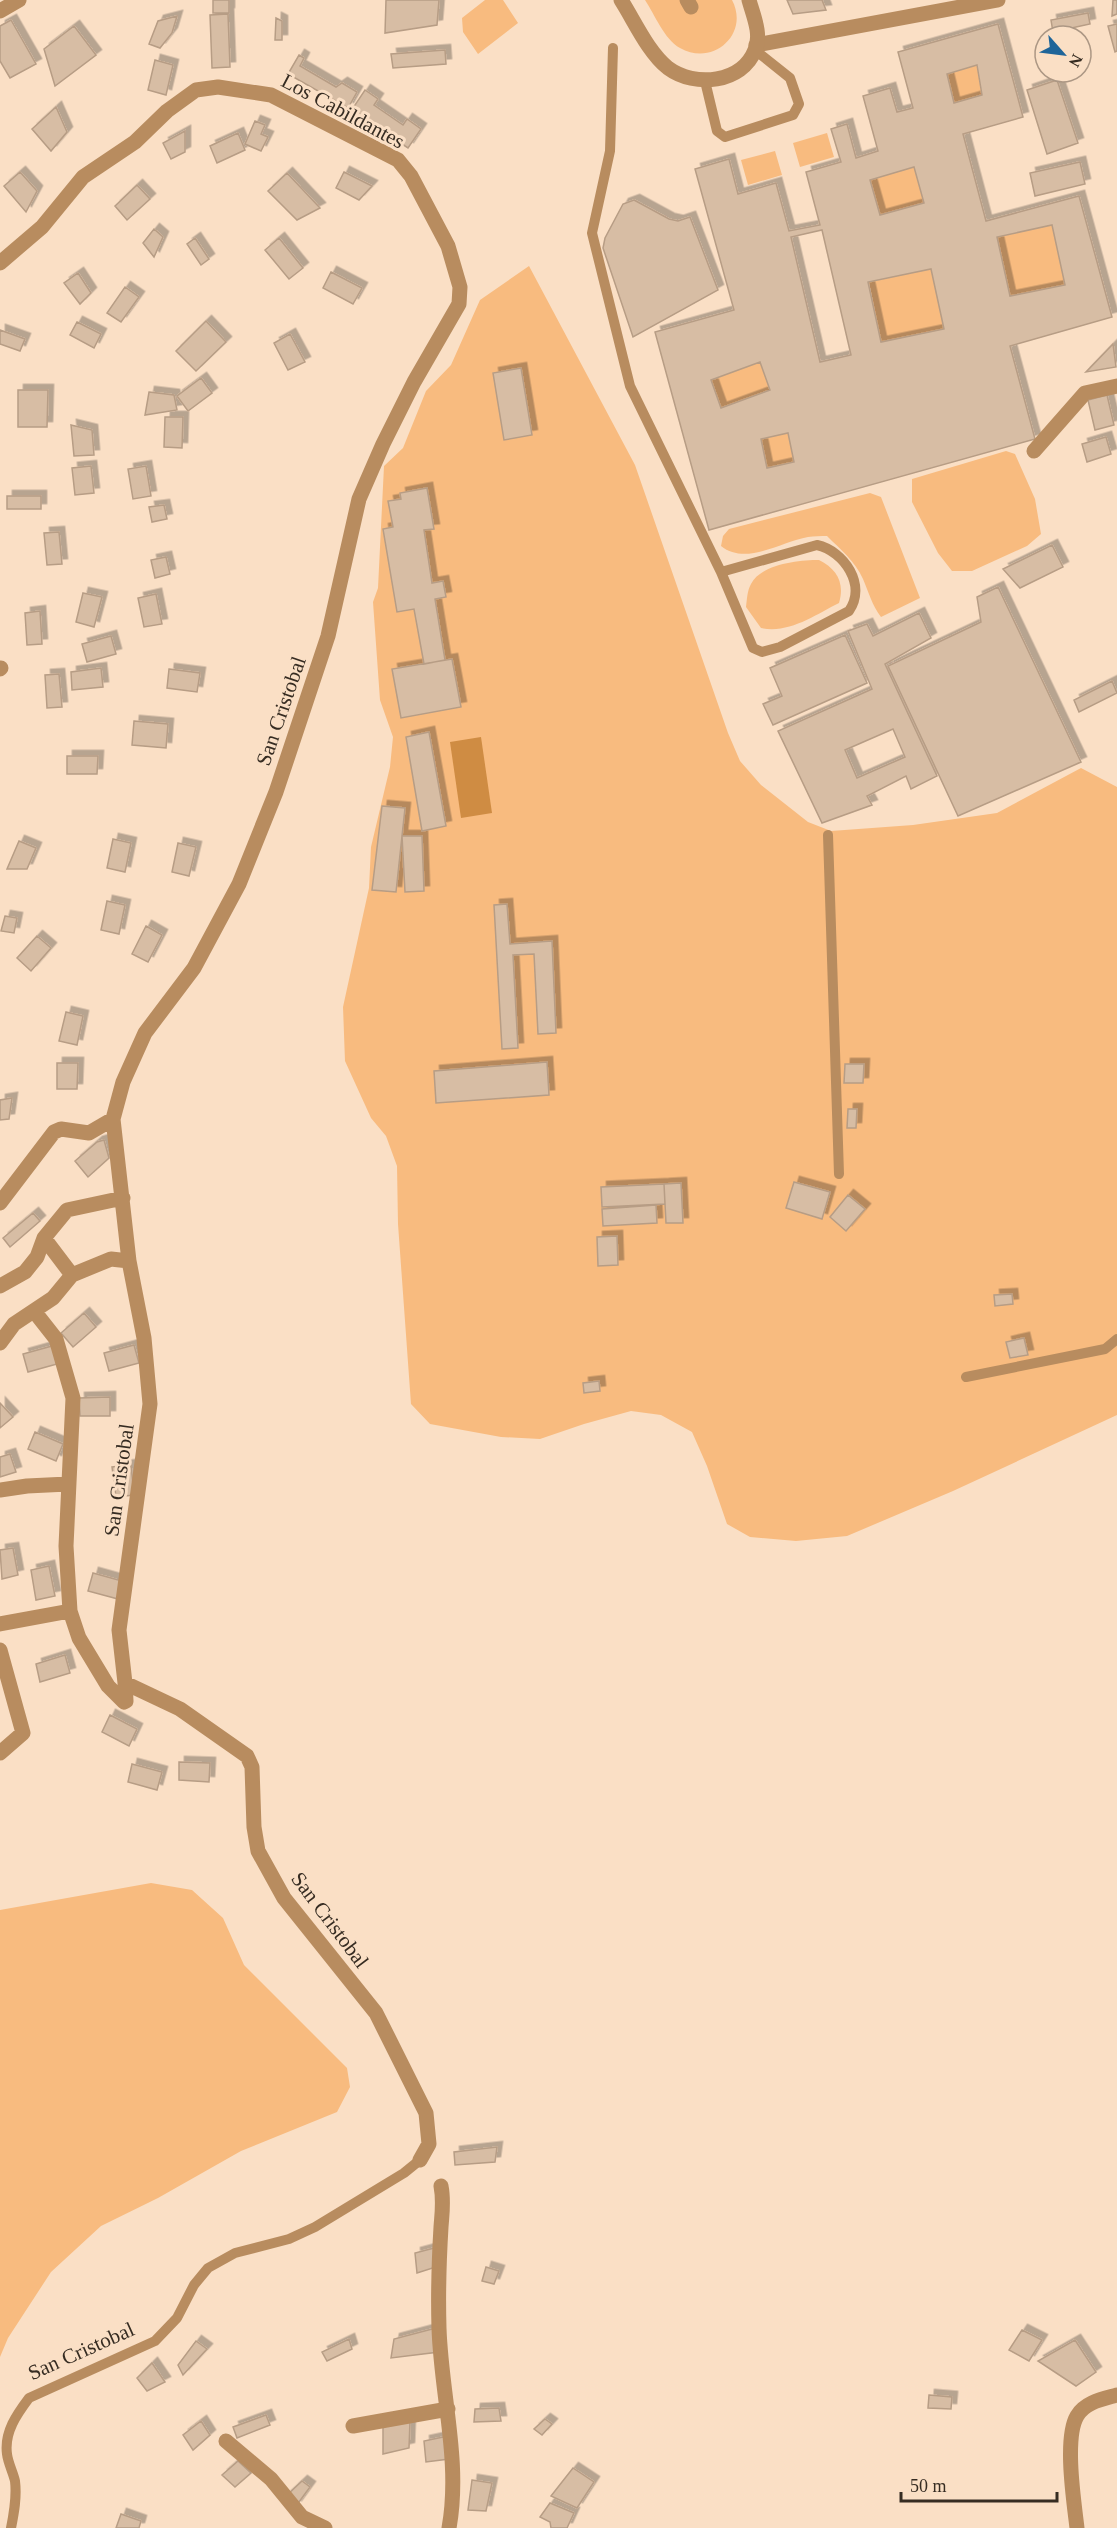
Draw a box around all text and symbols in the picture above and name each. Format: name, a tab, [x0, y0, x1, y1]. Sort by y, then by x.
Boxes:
north arrow	[1033, 24, 1093, 84]
text: N	[1065, 52, 1086, 70]
street label: Los Cabildantes	[277, 69, 409, 153]
street label: San Cristobal	[251, 653, 311, 769]
street label: San Cristobal	[99, 1422, 139, 1538]
street label: San Cristobal	[286, 1867, 374, 1973]
street label: San Cristobal	[24, 2317, 138, 2385]
scale bar	[901, 2465, 1057, 2503]
text: 50 m	[910, 2476, 947, 2496]

